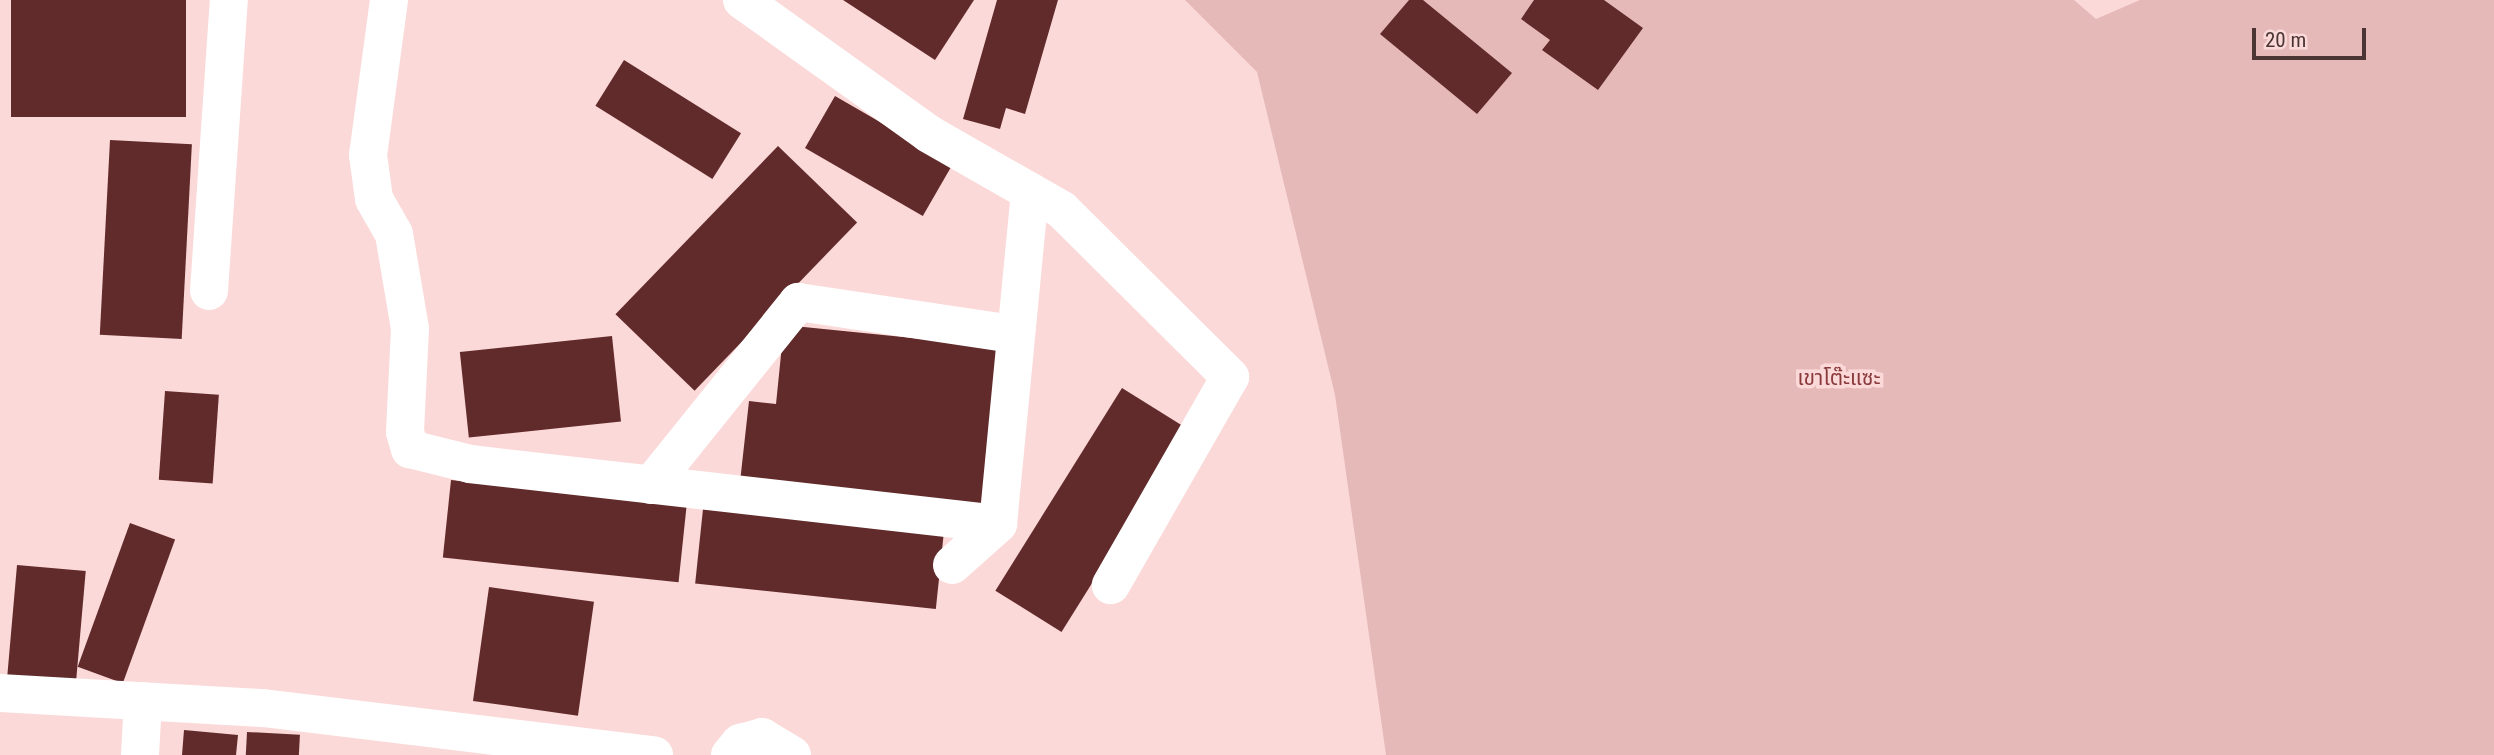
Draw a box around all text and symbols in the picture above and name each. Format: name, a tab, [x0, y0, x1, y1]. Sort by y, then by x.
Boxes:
scale bar	[2256, 14, 2370, 58]
text: 20 m	[2265, 28, 2306, 52]
park label: เขาโต๊ะแซะ	[1797, 365, 1881, 391]

